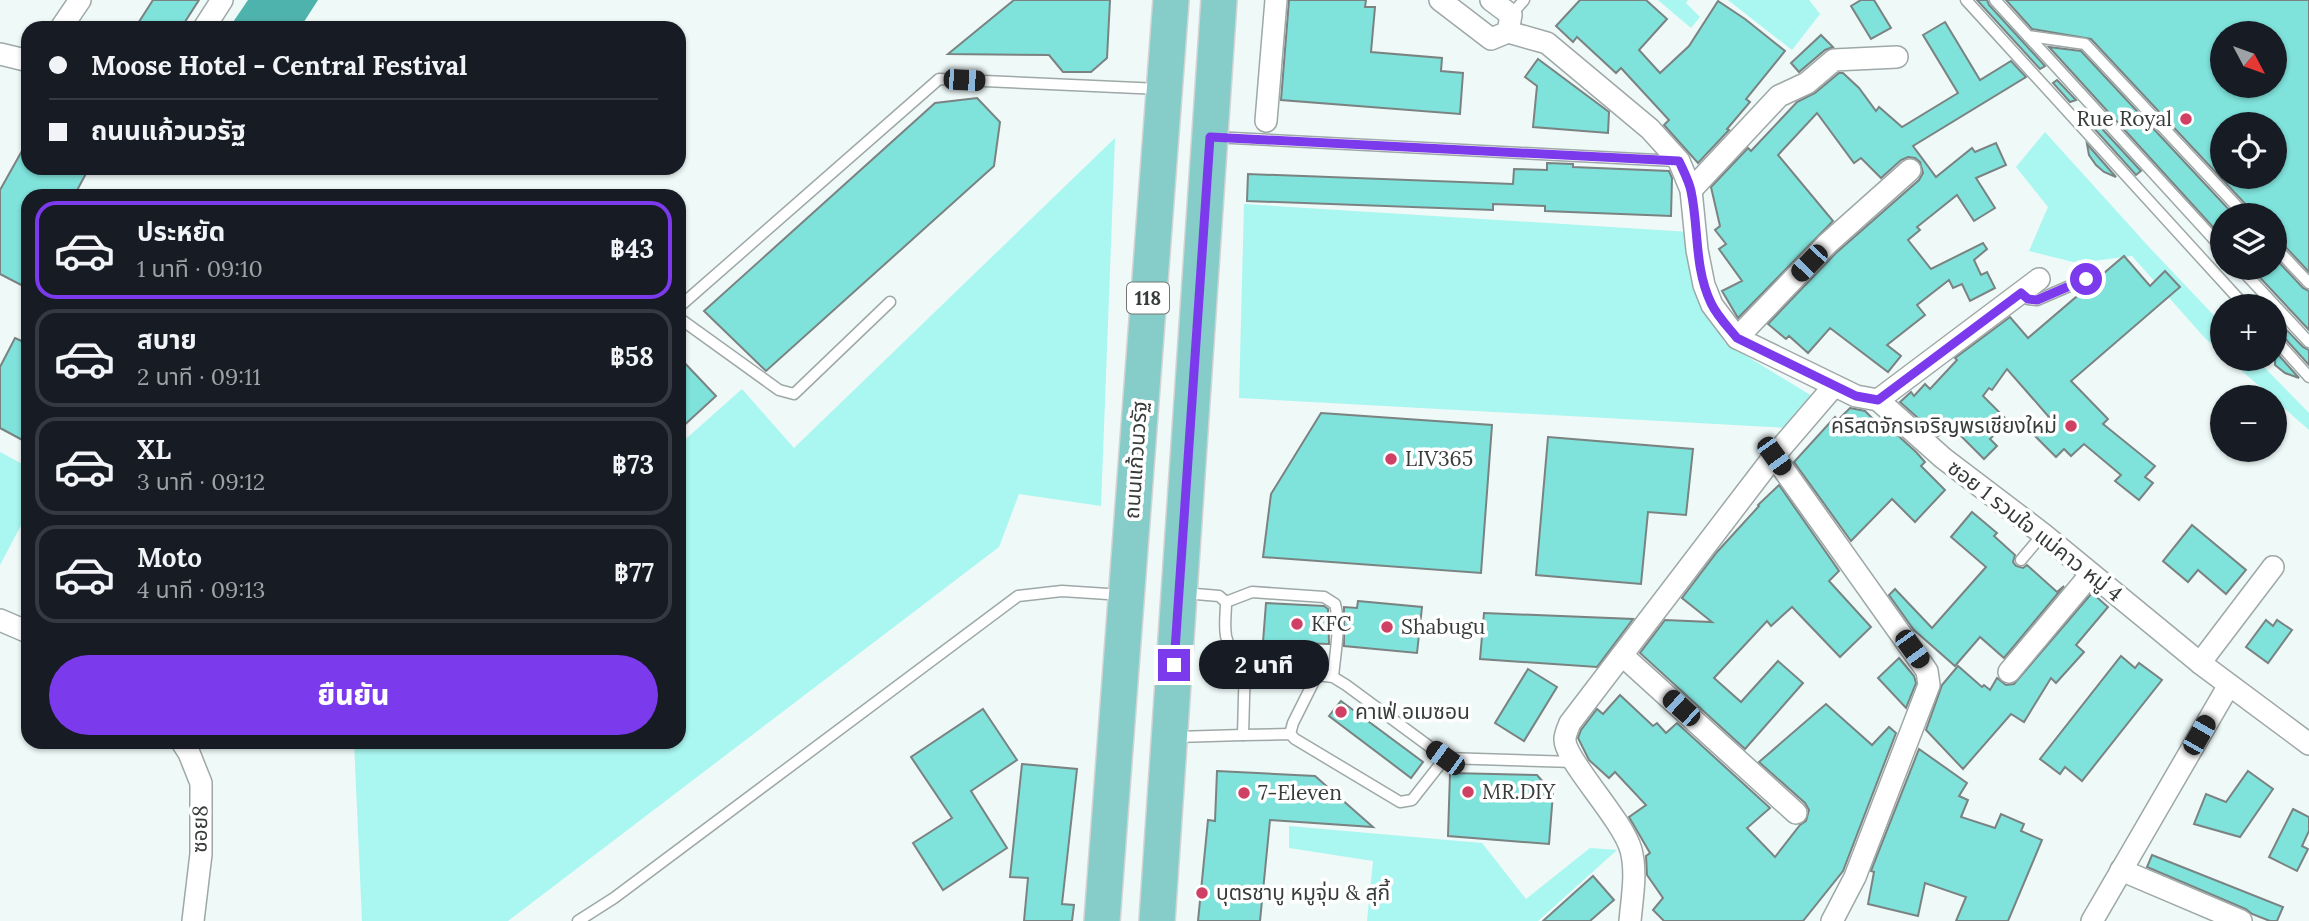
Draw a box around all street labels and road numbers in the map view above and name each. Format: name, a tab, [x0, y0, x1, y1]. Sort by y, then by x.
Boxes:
road number: 118	[1127, 282, 1169, 314]
street label: ถนนแก้วนวรัฐ	[1118, 400, 1153, 520]
street label: ซอย 1 รวมใจ แม่คาว หมู่ 4	[1942, 454, 2128, 607]
street label: ซอย8	[186, 805, 213, 853]

